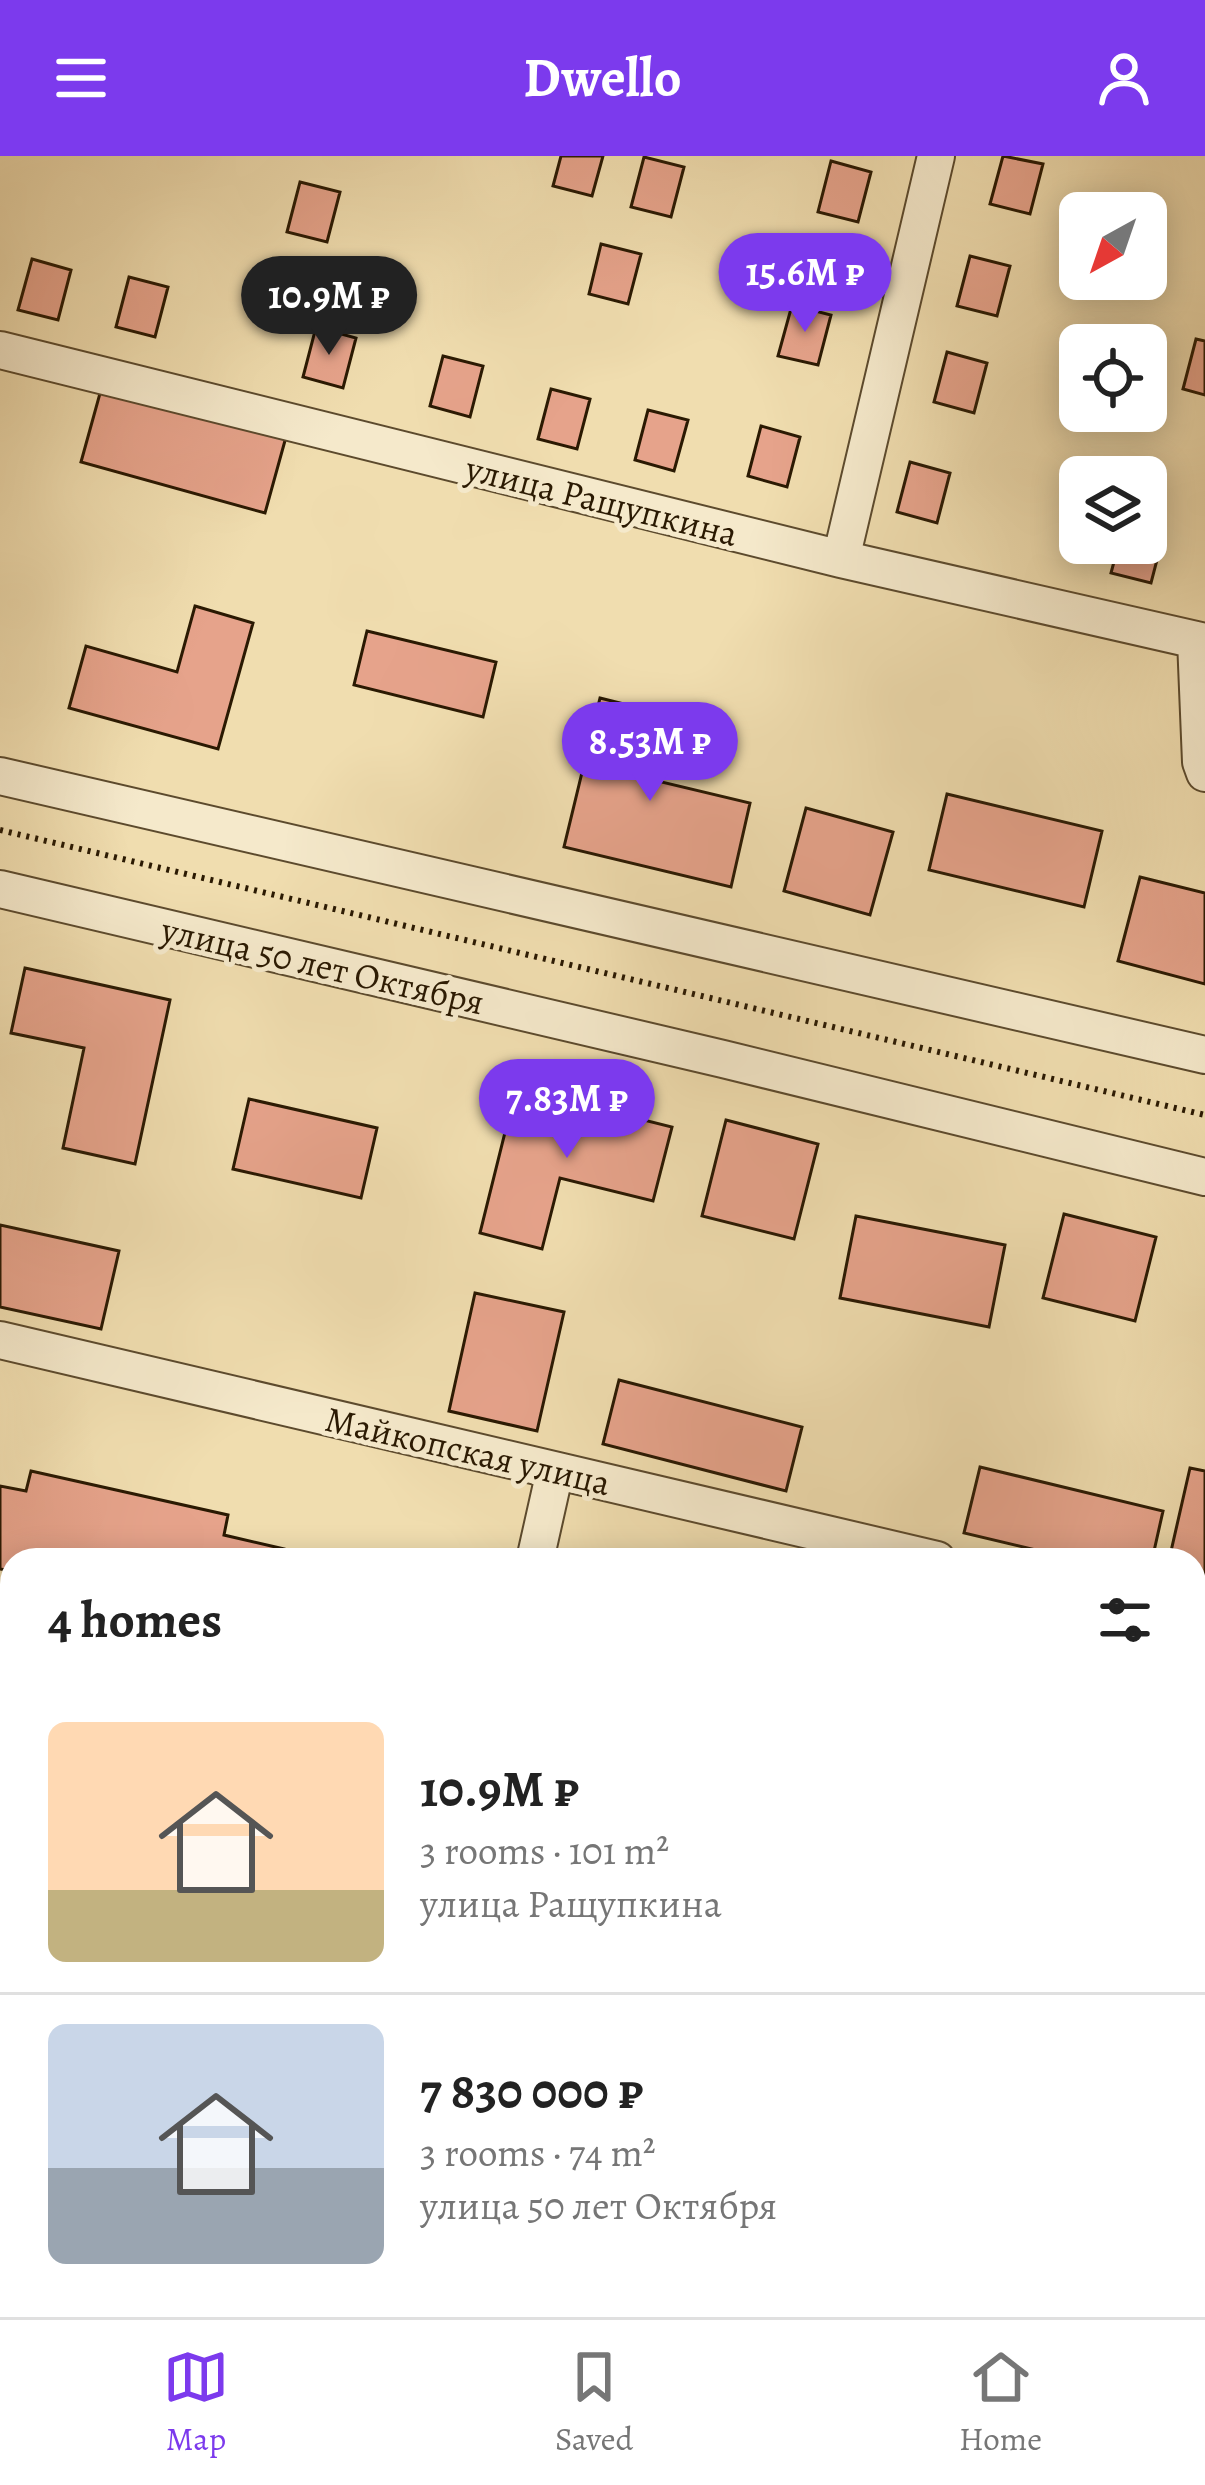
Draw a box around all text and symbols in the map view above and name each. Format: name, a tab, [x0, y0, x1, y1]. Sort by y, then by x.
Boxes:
text: Dwello	[523, 41, 682, 115]
icon: menu	[48, 45, 114, 111]
icon: person	[1091, 45, 1157, 111]
north arrow	[1059, 192, 1167, 300]
map controls	[1059, 192, 1167, 564]
pin: 15.6M ₽	[694, 233, 916, 335]
text: 15.6M ₽	[746, 245, 864, 298]
pin: 10.9M ₽	[218, 256, 440, 358]
text: 10.9M ₽	[268, 268, 390, 321]
button: locate	[1059, 324, 1167, 432]
street label: улица Ращупкина	[460, 443, 743, 558]
button: layers	[1059, 456, 1167, 564]
pin: 8.53M ₽	[539, 702, 761, 804]
text: 8.53M ₽	[589, 714, 711, 767]
street label: улица 50 лет Октября	[156, 904, 489, 1026]
pin: 7.83M ₽	[456, 1059, 678, 1161]
text: 7.83M ₽	[506, 1071, 628, 1124]
street label: Майкопская улица	[321, 1394, 616, 1507]
text: 4 homes	[48, 1585, 222, 1655]
icon: filters	[1092, 1587, 1158, 1653]
text: 10.9M ₽	[420, 1754, 579, 1824]
icon: home	[144, 1770, 288, 1914]
text: 3 rooms · 101 m²	[420, 1824, 669, 1877]
text: улица Ращупкина	[420, 1877, 722, 1930]
text: 7 830 000 ₽	[420, 2056, 643, 2126]
icon: home	[144, 2072, 288, 2216]
text: 3 rooms · 74 m²	[420, 2126, 656, 2179]
text: улица 50 лет Октября	[420, 2179, 777, 2232]
tab: Map	[163, 2344, 229, 2461]
tab: Saved	[555, 2344, 633, 2461]
tab: Home	[959, 2344, 1042, 2461]

